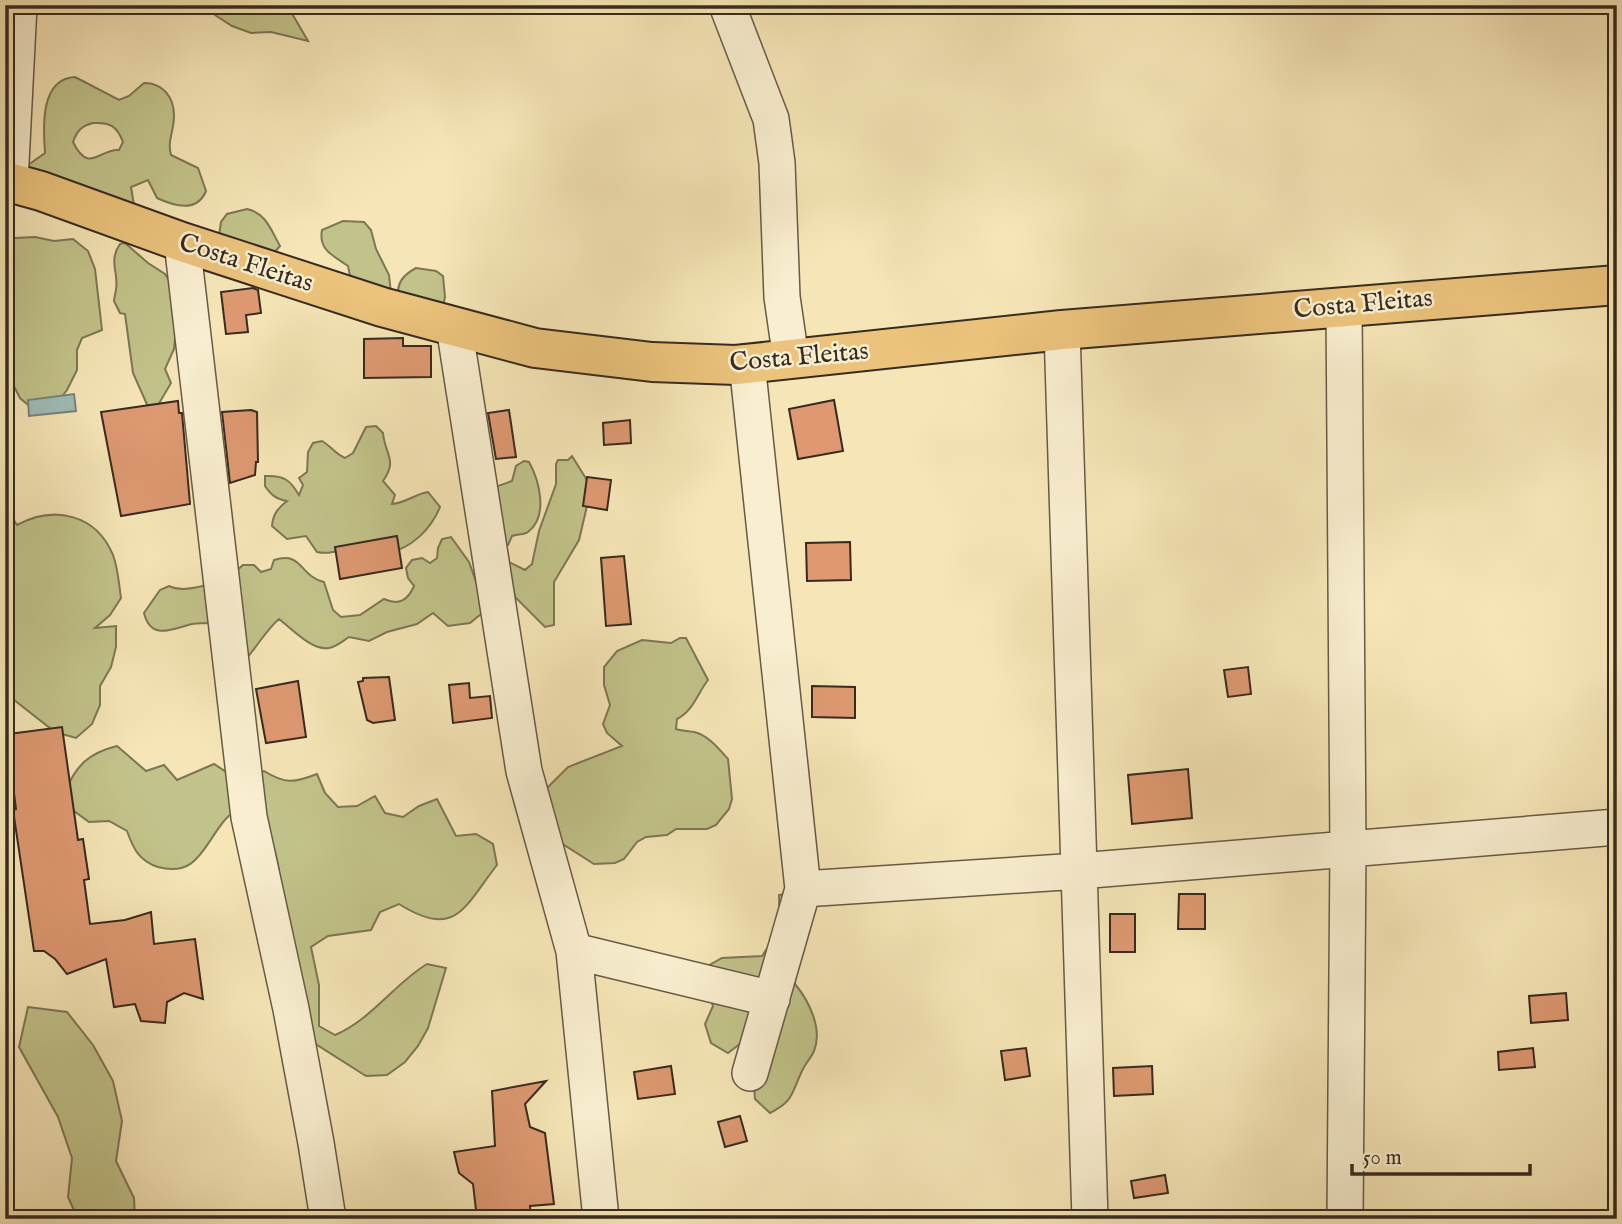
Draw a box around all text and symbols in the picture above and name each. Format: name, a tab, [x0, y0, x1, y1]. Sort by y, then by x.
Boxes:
street label: Costa Fleitas	[175, 226, 317, 300]
street label: Costa Fleitas	[1292, 281, 1434, 327]
street label: Costa Fleitas	[728, 334, 870, 380]
scale bar	[1352, 1133, 1531, 1177]
text: 50 m	[1363, 1145, 1402, 1172]

